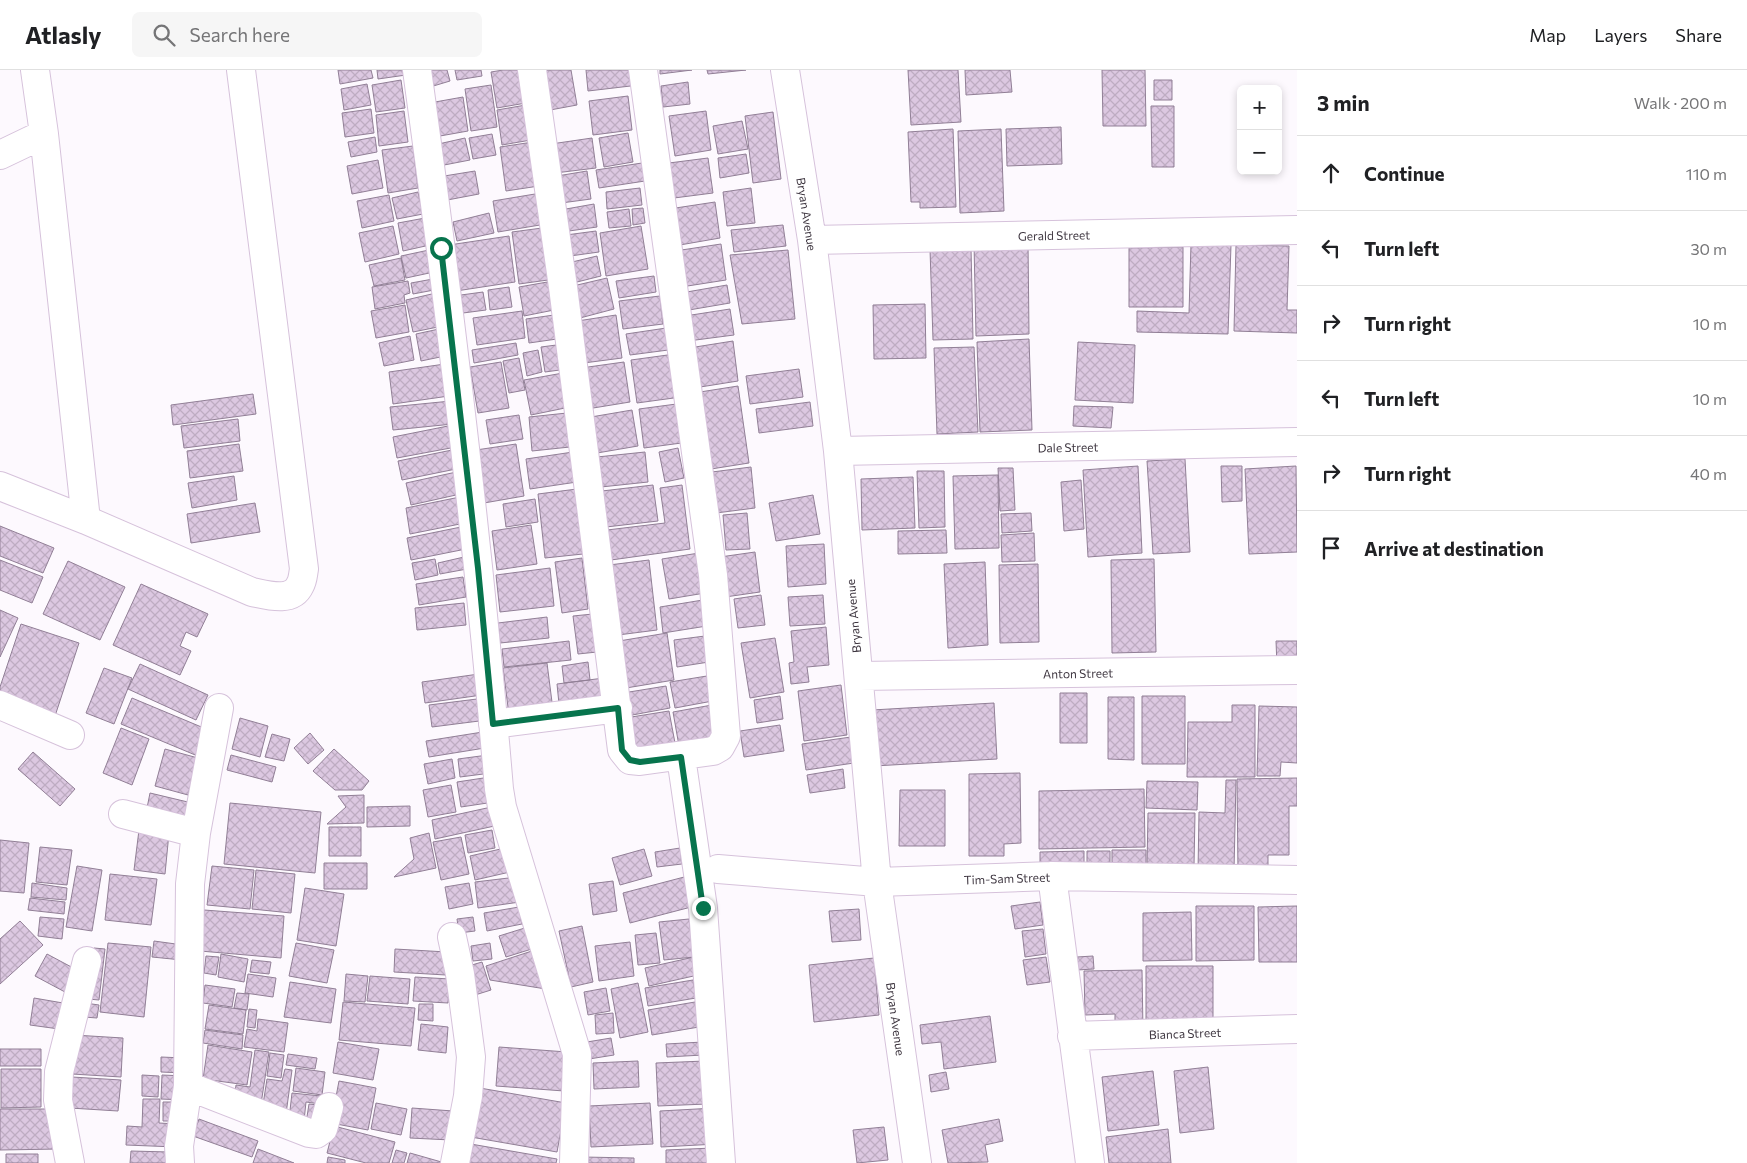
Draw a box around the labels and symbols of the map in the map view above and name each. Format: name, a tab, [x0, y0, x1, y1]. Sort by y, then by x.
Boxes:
street label: Bryan Avenue	[794, 176, 820, 252]
street label: Gerald Street	[1018, 227, 1090, 243]
route start	[430, 237, 453, 260]
street label: Dale Street	[1038, 439, 1099, 455]
street label: Bryan Avenue	[843, 578, 863, 654]
street label: Anton Street	[1043, 665, 1113, 681]
street label: Tim-Sam Street	[964, 869, 1050, 887]
route end	[692, 897, 715, 920]
street label: Bryan Avenue	[884, 981, 908, 1057]
street label: Bianca Street	[1149, 1025, 1221, 1041]

